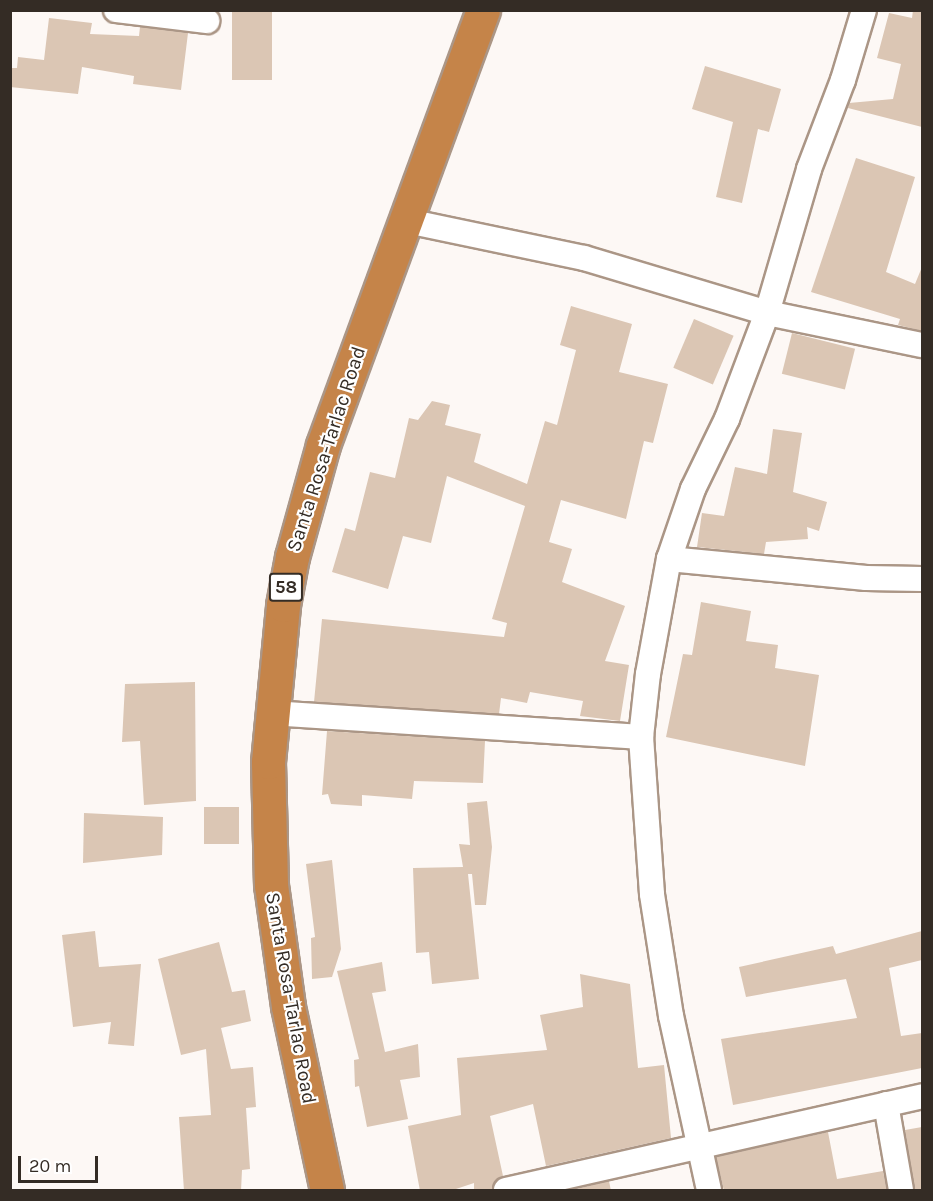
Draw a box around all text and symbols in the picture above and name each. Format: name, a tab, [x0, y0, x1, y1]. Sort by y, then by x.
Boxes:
street label: Santa Rosa-Tarlac Road	[281, 343, 371, 555]
road number: 58	[268, 572, 304, 602]
street label: Santa Rosa-Tarlac Road	[261, 890, 321, 1106]
scale bar	[21, 1144, 100, 1182]
text: 20 m	[29, 1155, 71, 1177]

